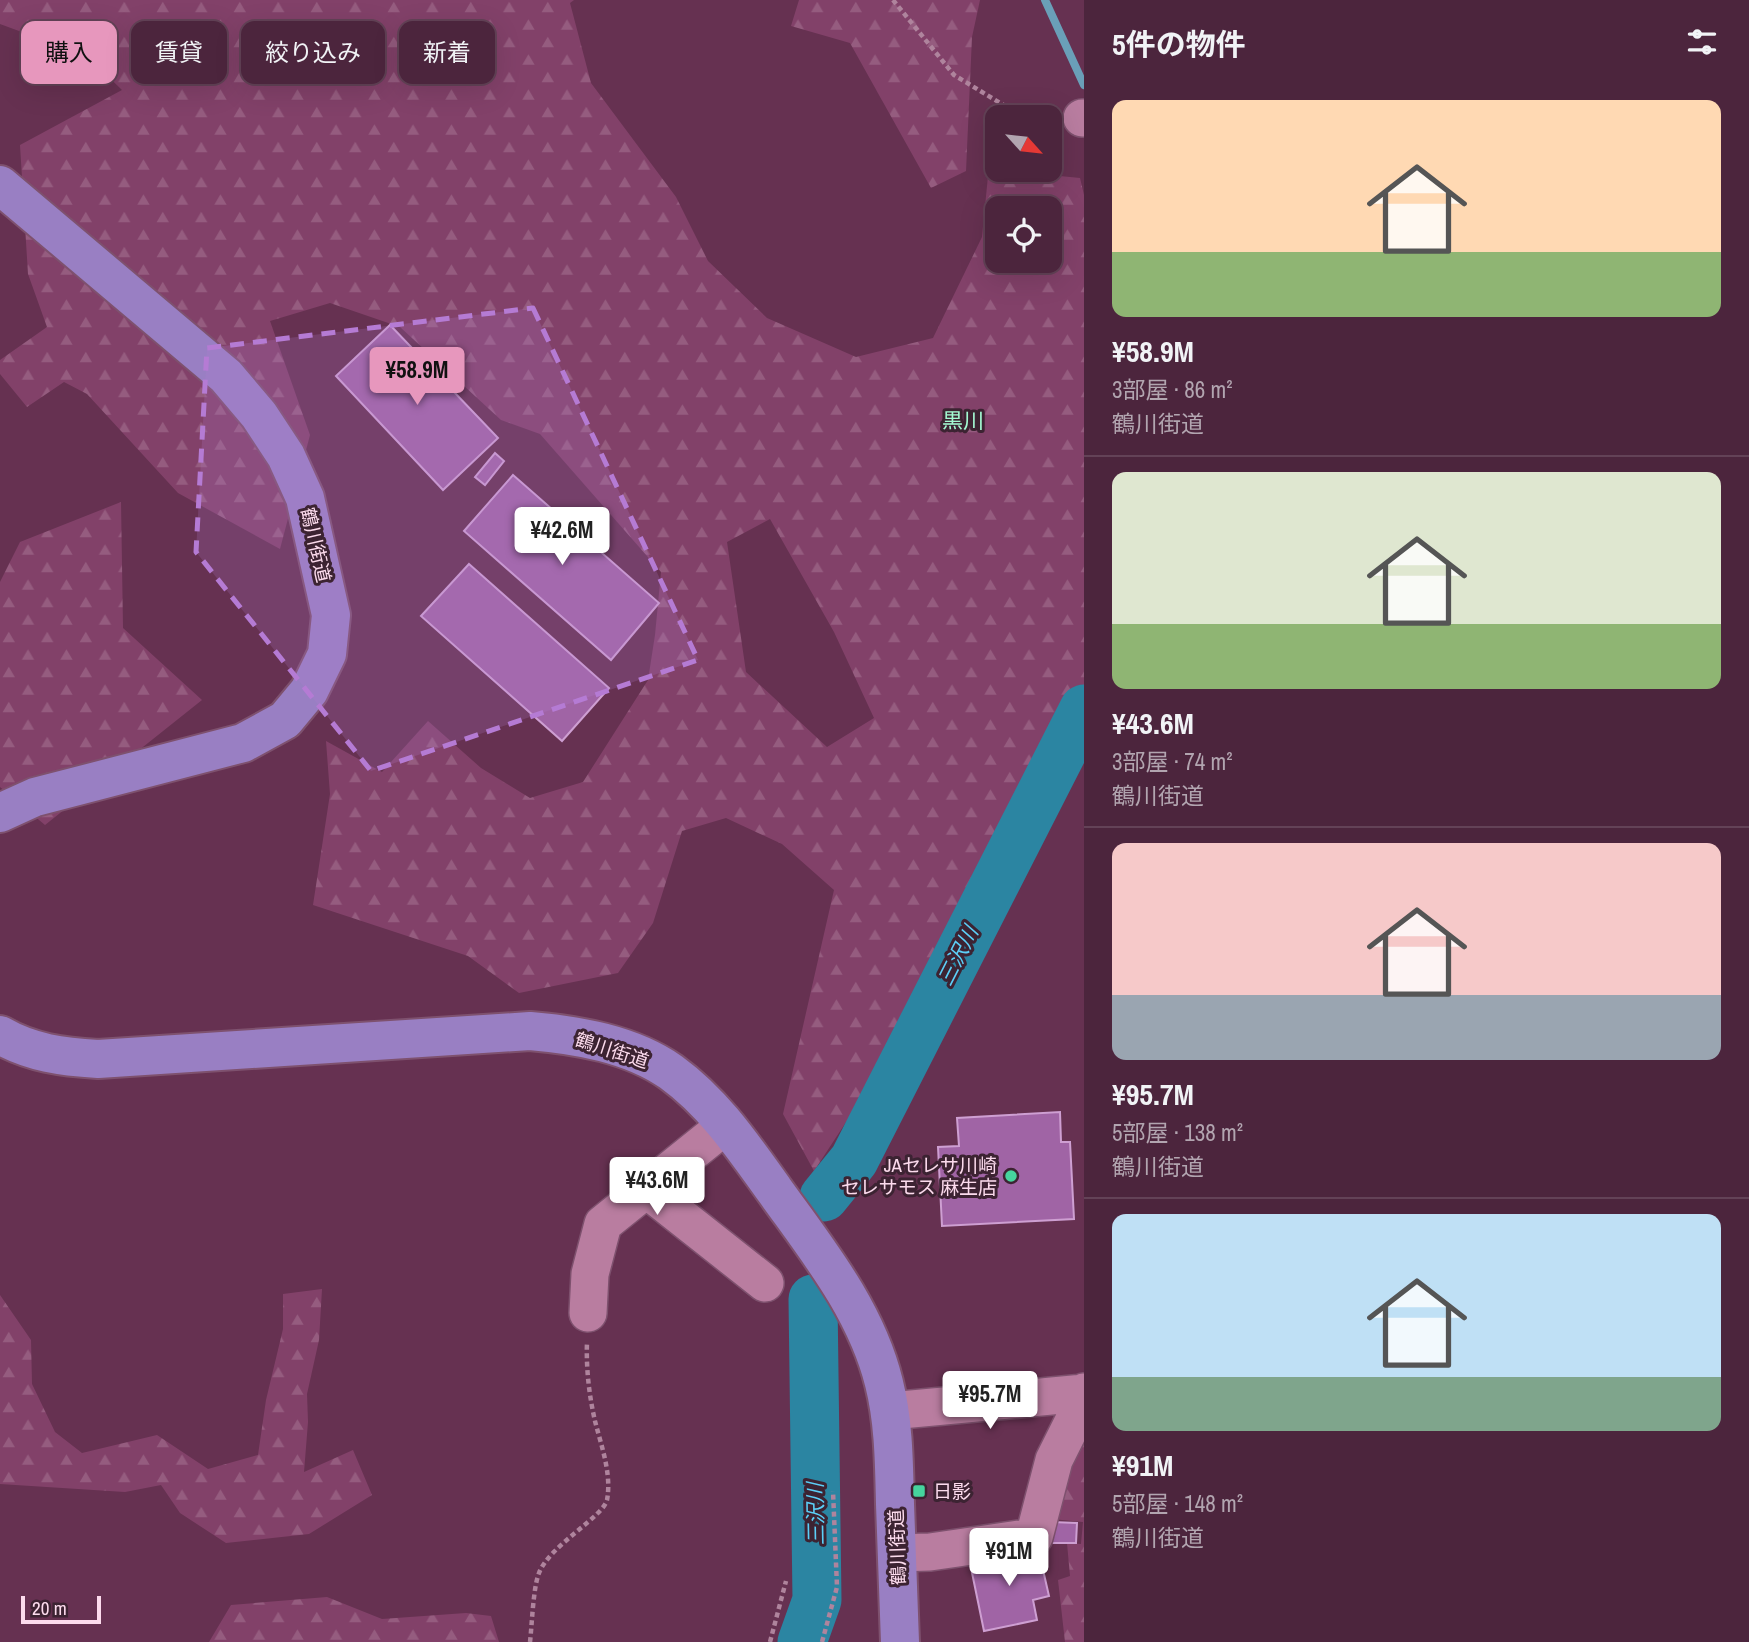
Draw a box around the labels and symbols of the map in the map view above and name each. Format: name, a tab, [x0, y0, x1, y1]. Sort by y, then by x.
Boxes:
north arrow	[985, 105, 1062, 182]
pin: ¥58.9M	[360, 348, 474, 407]
district label: 黒川	[942, 406, 984, 435]
street label: 鶴川街道	[295, 505, 337, 585]
pin: ¥42.6M	[505, 508, 619, 567]
water label: 三沢川	[930, 919, 986, 990]
street label: 鶴川街道	[572, 1026, 652, 1074]
place label: JAセレサ川崎 セレサモス 麻生店	[841, 1152, 997, 1200]
pin: ¥43.6M	[600, 1158, 714, 1217]
marker: JAセレサ川崎 セレサモス 麻生店	[1003, 1168, 1019, 1184]
pin: ¥95.7M	[933, 1372, 1047, 1431]
place label: 日影	[933, 1478, 971, 1504]
water label: 三沢川	[800, 1480, 831, 1546]
marker: 日影	[911, 1483, 927, 1499]
street label: 鶴川街道	[883, 1509, 911, 1585]
pin: ¥91M	[968, 1528, 1050, 1588]
scale bar	[21, 1593, 102, 1625]

